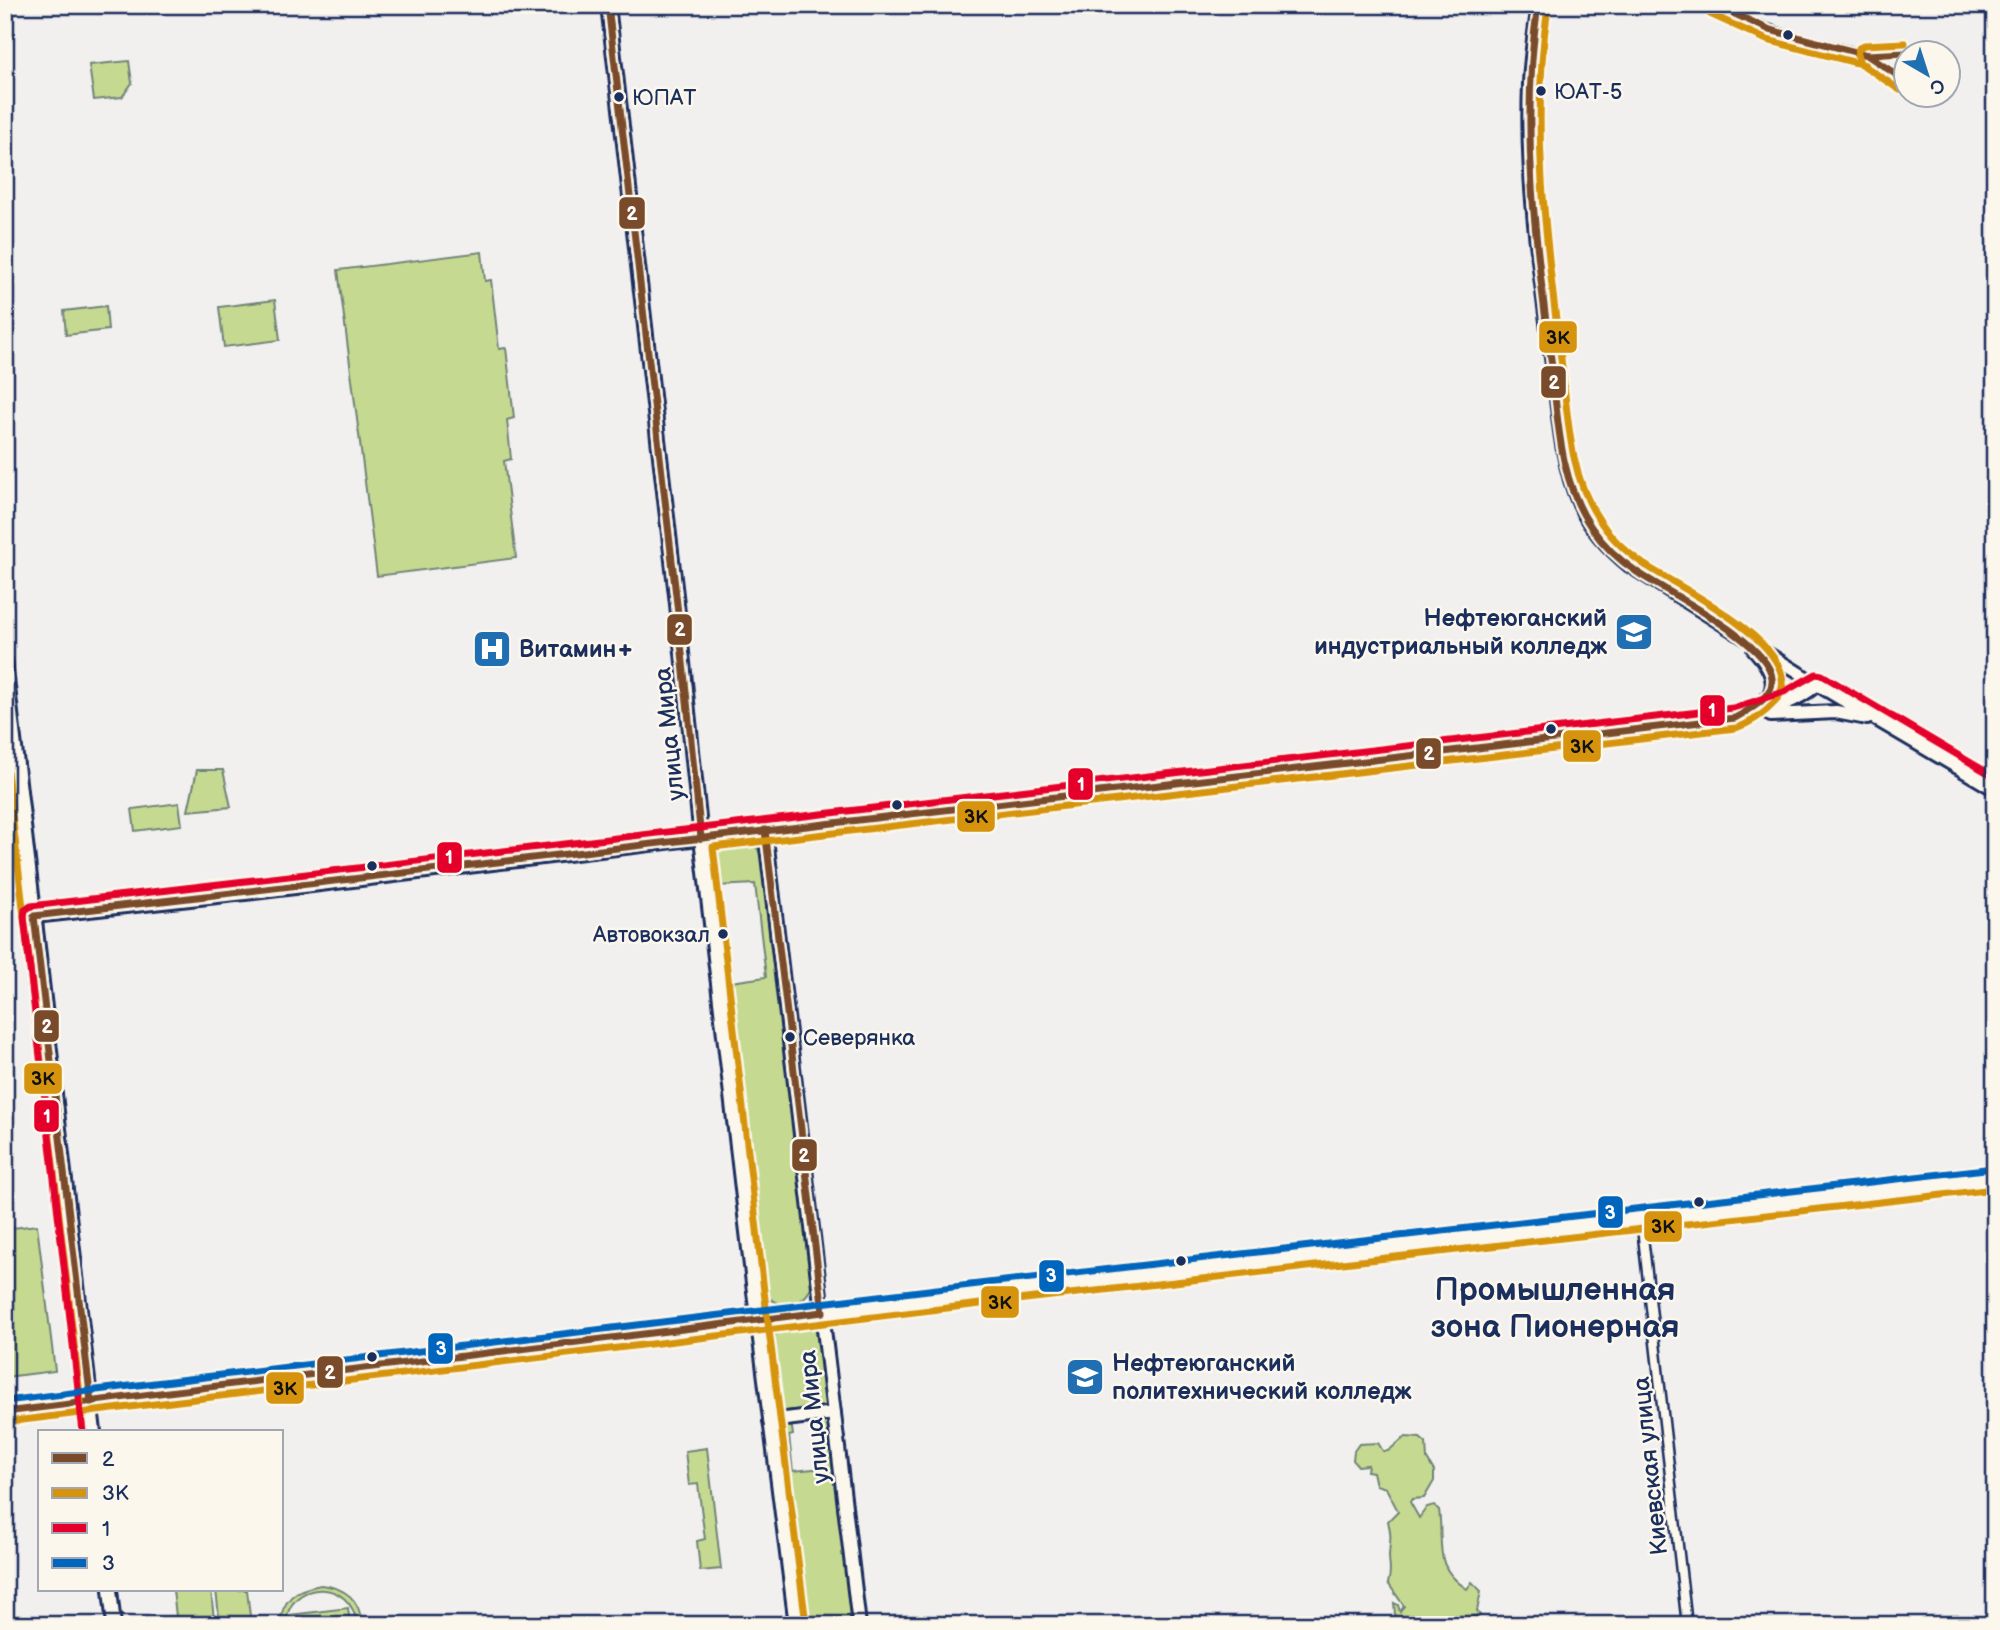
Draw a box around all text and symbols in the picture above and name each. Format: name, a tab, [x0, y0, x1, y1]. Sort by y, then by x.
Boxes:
unlabelled marker	[1781, 28, 1795, 42]
north arrow	[1892, 38, 1962, 108]
text: С	[1924, 73, 1949, 99]
place label: ЮАТ-5	[1554, 79, 1622, 106]
marker: ЮАТ-5	[1534, 84, 1548, 98]
place label: ЮПАТ	[632, 85, 696, 112]
marker: ЮПАТ	[612, 90, 626, 104]
line badge: 2	[618, 196, 646, 230]
text: 2	[626, 203, 638, 226]
line badge: 3К	[1538, 320, 1578, 354]
text: 3К	[1546, 327, 1570, 350]
line badge: 2	[1540, 365, 1567, 399]
text: 2	[1548, 372, 1560, 395]
place label: Нефтеюганский индустриальный колледж	[1314, 604, 1607, 661]
school or university icon: Нефтеюганский индустриальный колледж	[1613, 611, 1655, 653]
line badge: 2	[666, 613, 693, 646]
text: 2	[674, 619, 686, 642]
hospital icon: Витамин+	[471, 628, 513, 670]
place label: Витамин+	[519, 635, 634, 664]
street label: улица Мира	[648, 666, 691, 802]
line badge: 1	[1699, 694, 1726, 727]
text: 1	[1708, 700, 1716, 723]
unlabelled marker	[1544, 722, 1558, 736]
line badge: 3К	[1562, 729, 1602, 763]
text: 3К	[1570, 736, 1594, 759]
line badge: 2	[1415, 737, 1442, 770]
text: 2	[1423, 743, 1435, 766]
line badge: 1	[1067, 767, 1094, 801]
text: 1	[1077, 774, 1085, 797]
unlabelled marker	[890, 798, 904, 812]
line badge: 3К	[956, 800, 996, 833]
text: 3К	[964, 806, 988, 829]
line badge: 1	[436, 841, 463, 874]
text: 1	[445, 847, 453, 870]
unlabelled marker	[365, 859, 379, 873]
place label: Автовокзал	[592, 922, 710, 949]
marker: Автовокзал	[716, 927, 730, 941]
line badge: 2	[33, 1009, 60, 1043]
text: 2	[41, 1016, 53, 1039]
place label: Северянка	[803, 1025, 915, 1052]
marker: Северянка	[783, 1030, 797, 1044]
line badge: 3К	[23, 1062, 63, 1095]
text: 3К	[31, 1068, 55, 1091]
line badge: 1	[33, 1099, 60, 1133]
text: 1	[43, 1106, 51, 1129]
line badge: 2	[791, 1138, 818, 1172]
text: 2	[798, 1145, 810, 1168]
line badge: 3	[1597, 1195, 1624, 1229]
unlabelled marker	[1692, 1195, 1706, 1209]
text: 3	[1604, 1202, 1616, 1225]
line badge: 3К	[1643, 1210, 1683, 1243]
text: 3К	[1651, 1216, 1675, 1239]
unlabelled marker	[1174, 1254, 1188, 1268]
line badge: 3	[1038, 1259, 1065, 1293]
text: 3	[1045, 1265, 1057, 1288]
district label: Промышленная зона Пионерная	[1431, 1271, 1679, 1347]
line badge: 3К	[980, 1285, 1020, 1319]
text: 3К	[988, 1292, 1012, 1315]
line badge: 3	[427, 1332, 454, 1365]
text: 3	[435, 1338, 447, 1361]
street label: улица Мира	[793, 1349, 836, 1485]
place label: Нефтеюганский политехнический колледж	[1112, 1349, 1412, 1406]
unlabelled marker	[365, 1350, 379, 1364]
line badge: 2	[316, 1355, 344, 1389]
school or university icon: Нефтеюганский политехнический колледж	[1064, 1356, 1106, 1398]
text: 2	[324, 1362, 336, 1385]
line badge: 3К	[265, 1371, 305, 1405]
street label: Киевская улица	[1627, 1375, 1674, 1557]
text: 3К	[273, 1378, 297, 1401]
legend	[38, 1430, 284, 1592]
text: 2	[102, 1447, 115, 1472]
text: 3К	[102, 1481, 129, 1506]
text: 1	[102, 1517, 110, 1542]
text: 3	[102, 1551, 115, 1576]

